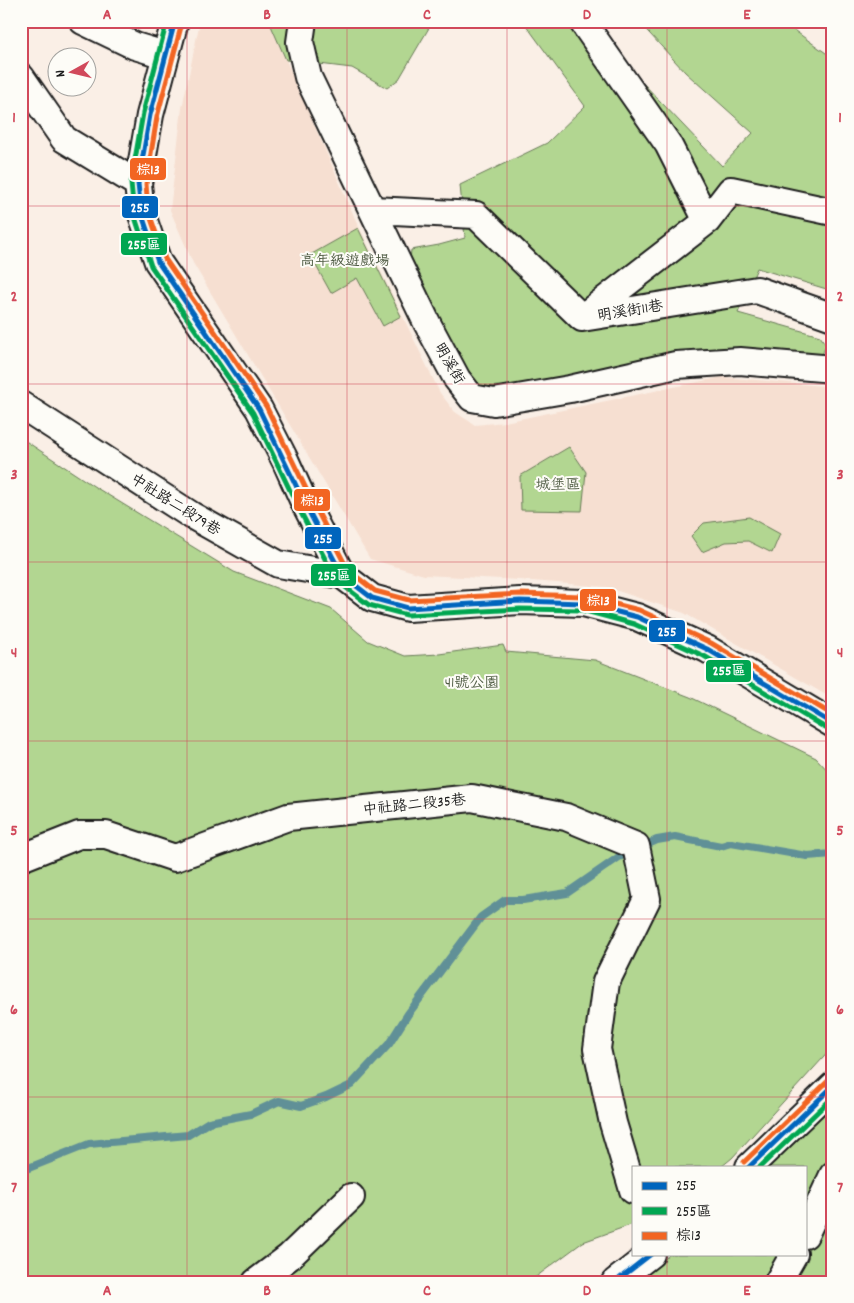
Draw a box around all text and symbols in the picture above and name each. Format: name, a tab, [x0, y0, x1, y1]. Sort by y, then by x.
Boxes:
text: A	[103, 4, 112, 27]
text: B	[263, 4, 271, 27]
text: C	[423, 4, 431, 27]
text: D	[583, 4, 592, 27]
text: E	[743, 4, 751, 27]
north arrow	[48, 48, 98, 98]
text: N	[51, 69, 71, 78]
text: 1	[12, 107, 16, 130]
text: 1	[838, 107, 842, 130]
line badge: 棕13	[129, 157, 167, 181]
text: 棕13	[136, 161, 160, 181]
line badge: 255	[121, 195, 159, 219]
text: 255	[130, 199, 150, 219]
line badge: 255區	[120, 232, 168, 256]
text: 255區	[127, 236, 161, 256]
park label: 高年級遊戲場	[300, 251, 390, 273]
text: 2	[11, 286, 18, 309]
text: 2	[837, 286, 844, 309]
street label: 明溪街11巷	[596, 296, 665, 328]
street label: 明溪街	[427, 339, 469, 389]
text: 3	[10, 464, 18, 487]
text: 3	[836, 464, 844, 487]
street label: 中社路二段79巷	[126, 469, 224, 542]
park label: 城堡區	[535, 475, 581, 497]
line badge: 棕13	[293, 488, 331, 512]
text: 棕13	[300, 492, 324, 512]
line badge: 255	[304, 526, 342, 550]
text: 255	[313, 530, 333, 550]
line badge: 255區	[310, 563, 357, 587]
text: 255區	[317, 567, 351, 587]
line badge: 棕13	[579, 588, 617, 612]
text: 棕13	[586, 592, 610, 612]
line badge: 255	[648, 619, 686, 643]
text: 255	[657, 623, 677, 643]
text: 4	[11, 642, 17, 665]
text: 4	[837, 642, 843, 665]
line badge: 255區	[705, 659, 752, 683]
text: 255區	[712, 662, 746, 682]
park label: 41號公園	[445, 673, 499, 695]
street label: 中社路二段35巷	[362, 790, 467, 822]
text: 5	[10, 820, 18, 843]
text: 5	[836, 820, 844, 843]
text: 6	[10, 999, 18, 1022]
text: 6	[836, 999, 844, 1022]
legend	[632, 1166, 806, 1256]
text: 255	[676, 1176, 697, 1198]
text: 7	[11, 1177, 17, 1200]
text: 7	[837, 1177, 843, 1200]
text: 255區	[676, 1202, 711, 1224]
text: 棕13	[676, 1226, 701, 1248]
text: A	[103, 1280, 112, 1303]
text: B	[263, 1280, 271, 1303]
text: C	[423, 1280, 431, 1303]
text: D	[583, 1280, 592, 1303]
text: E	[743, 1280, 751, 1303]

